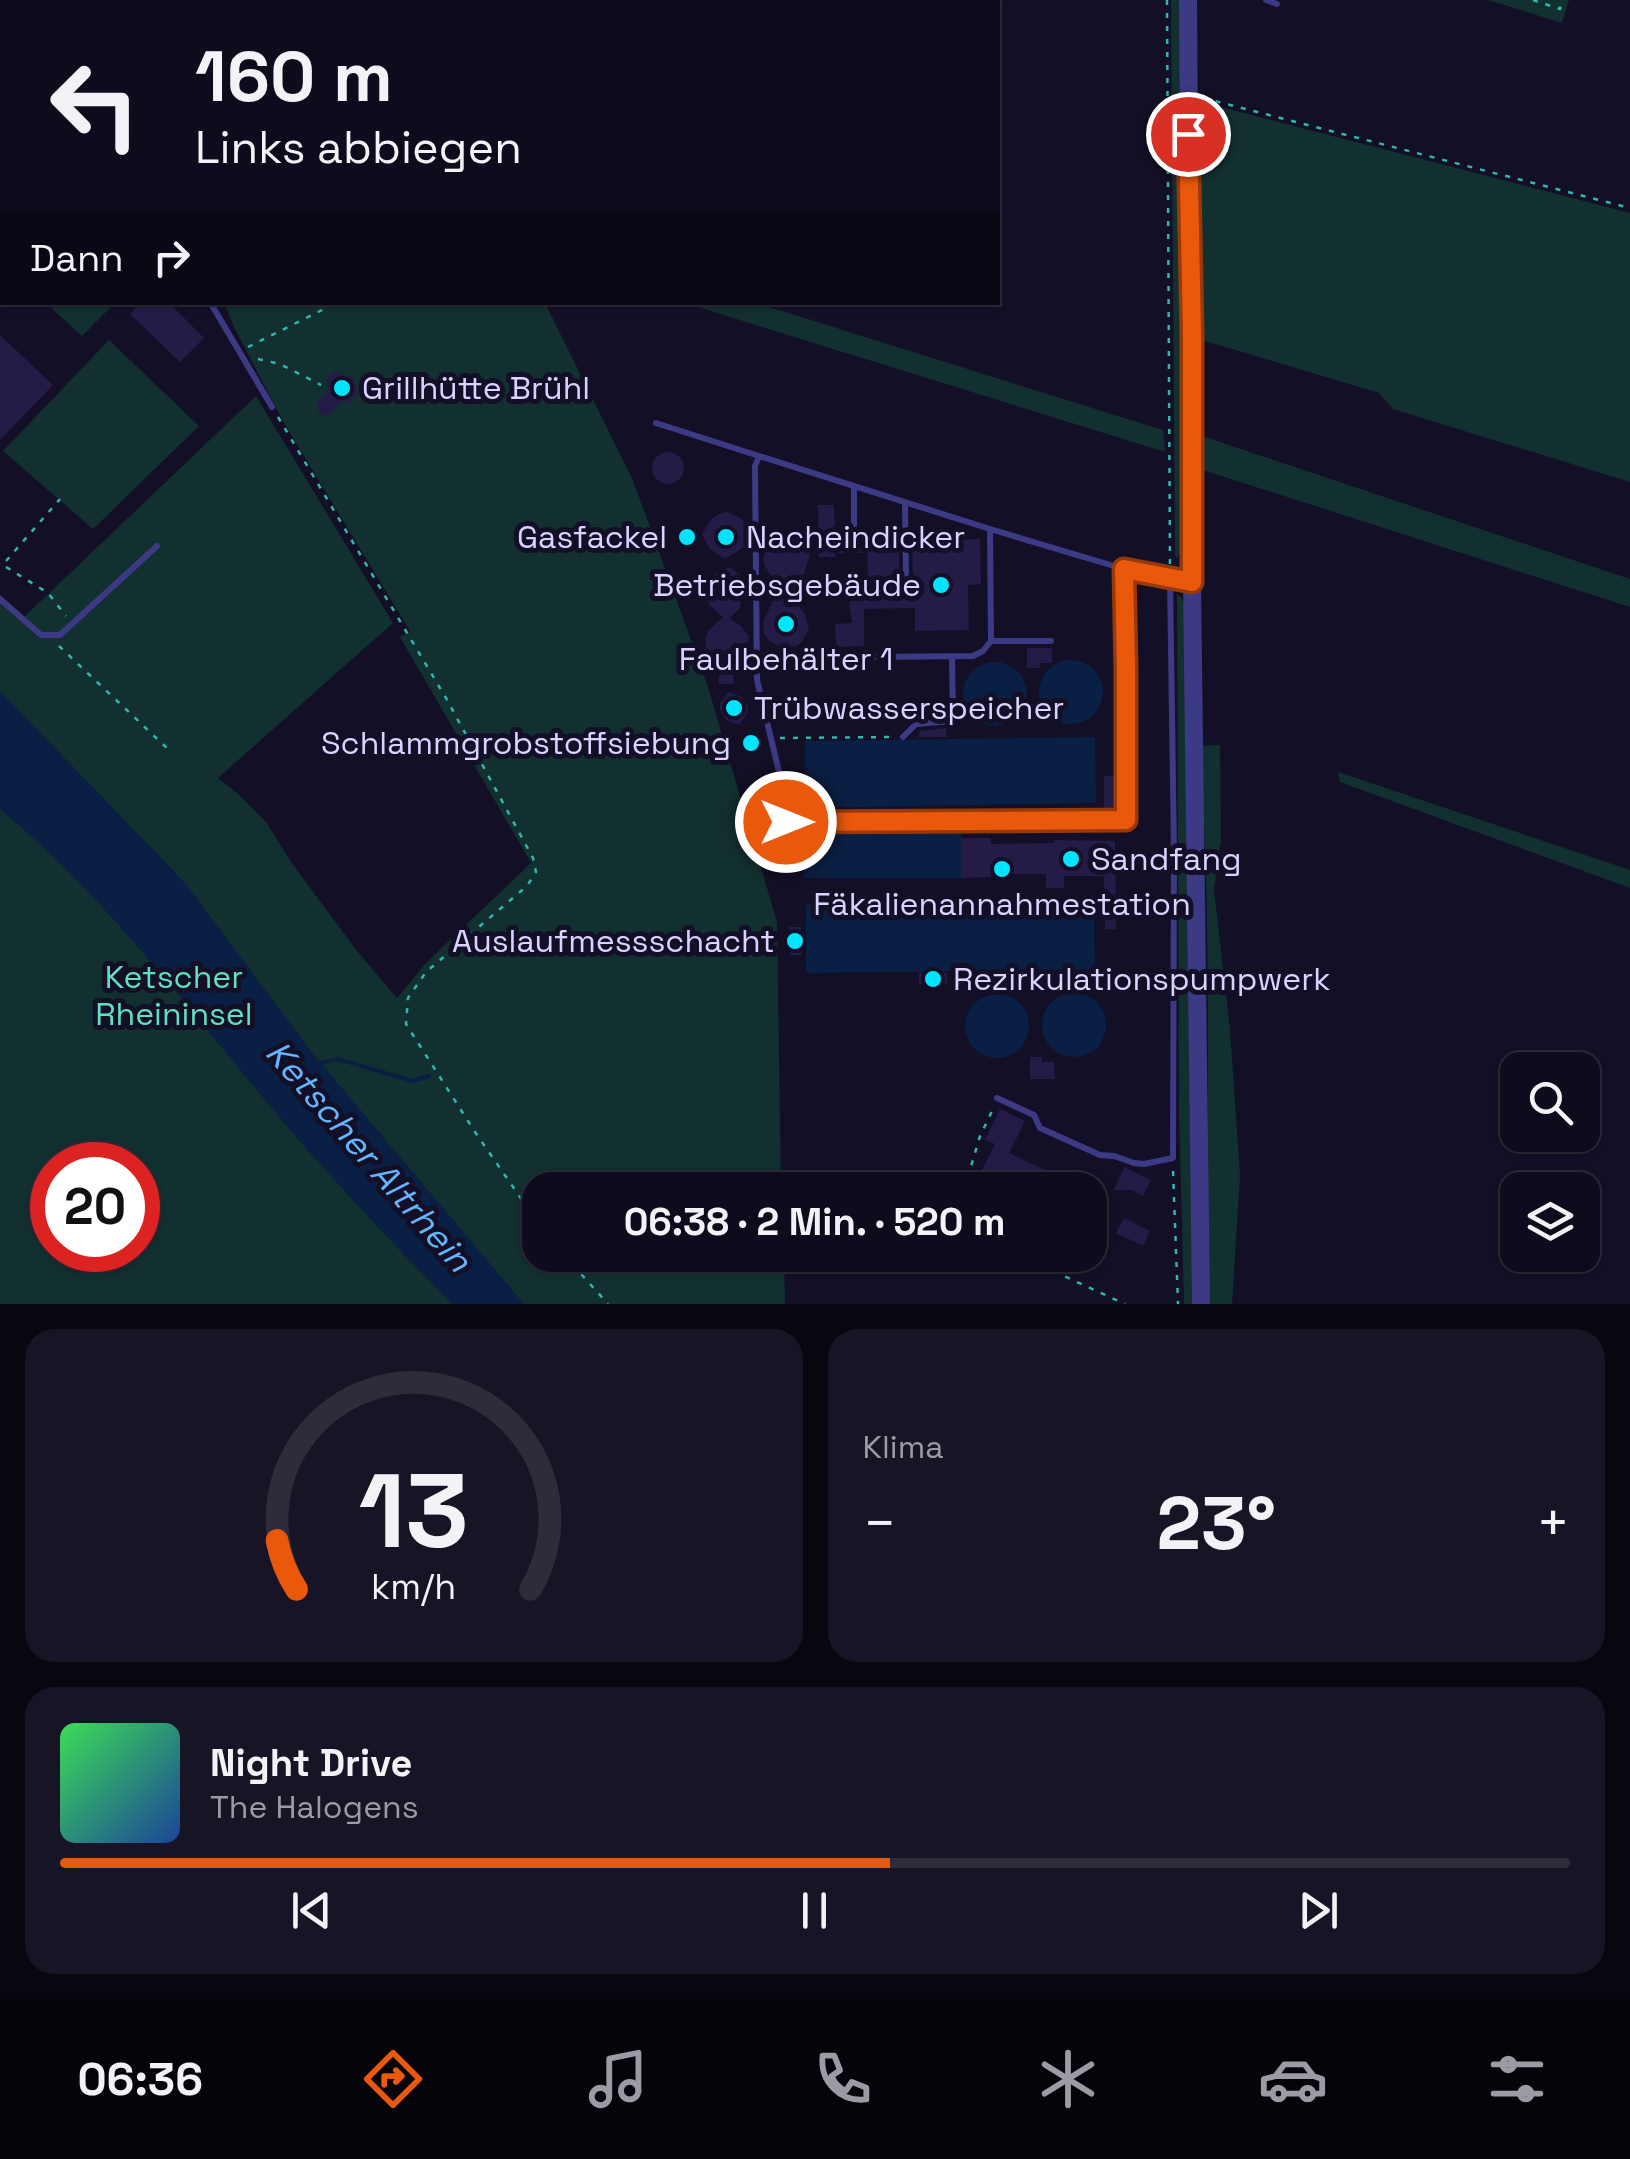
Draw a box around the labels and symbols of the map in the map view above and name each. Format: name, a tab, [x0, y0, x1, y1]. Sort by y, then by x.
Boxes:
pin	[1146, 92, 1231, 177]
place label: Grillhütte Brühl	[362, 368, 590, 408]
marker: Grillhütte Brühl	[331, 377, 353, 399]
place label: Gasfackel	[517, 517, 667, 557]
place label: Nacheindicker	[746, 517, 965, 557]
marker: Gasfackel	[676, 526, 698, 548]
marker: Nacheindicker	[715, 526, 737, 548]
place label: Betriebsgebäude	[653, 565, 921, 605]
marker: Betriebsgebäude	[930, 574, 952, 596]
marker: Faulbehälter 1	[775, 613, 797, 635]
place label: Faulbehälter 1	[679, 639, 893, 679]
place label: Trübwasserspeicher	[754, 688, 1064, 728]
marker: Trübwasserspeicher	[723, 697, 745, 719]
place label: Schlammgrobstoffsiebung	[321, 723, 731, 763]
marker: Schlammgrobstoffsiebung	[740, 732, 762, 754]
position arrow	[734, 770, 838, 874]
place label: Sandfang	[1091, 839, 1242, 879]
marker: Sandfang	[1060, 848, 1082, 870]
marker: Fäkalienannahmestation	[991, 858, 1013, 880]
place label: Fäkalienannahmestation	[813, 884, 1191, 924]
place label: Auslaufmessschacht	[452, 921, 775, 961]
marker: Auslaufmessschacht	[784, 930, 806, 952]
park label: Ketscher Rheininsel	[95, 957, 253, 1034]
place label: Rezirkulationspumpwerk	[953, 959, 1331, 999]
marker: Rezirkulationspumpwerk	[922, 968, 944, 990]
water label: Ketscher Altrhein	[257, 1031, 482, 1281]
speed limit sign: 20	[30, 1142, 160, 1272]

